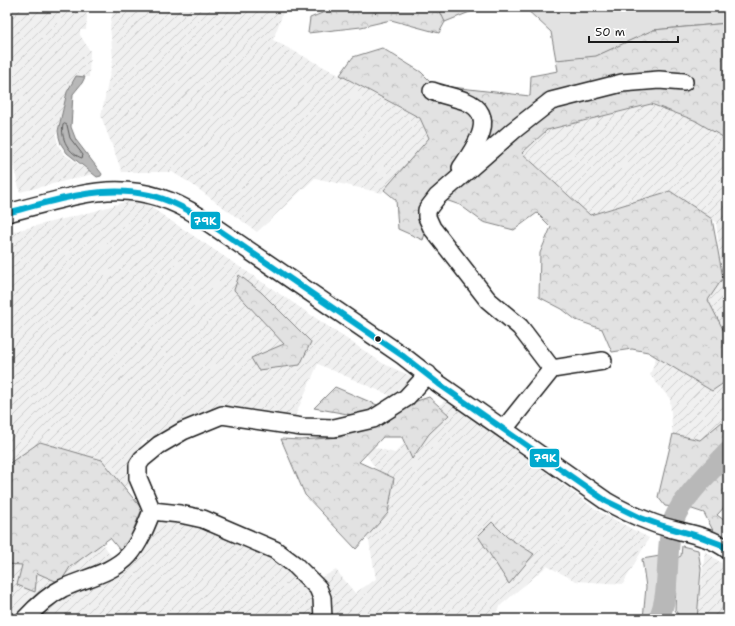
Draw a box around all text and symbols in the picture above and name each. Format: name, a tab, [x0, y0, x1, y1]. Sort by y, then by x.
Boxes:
scale bar	[589, 18, 678, 44]
text: 50 m	[595, 24, 625, 40]
line badge: 79K	[190, 211, 221, 230]
text: 79K	[194, 214, 217, 229]
unlabelled marker	[373, 334, 383, 344]
line badge: 79K	[529, 448, 560, 468]
text: 79K	[534, 451, 557, 466]

